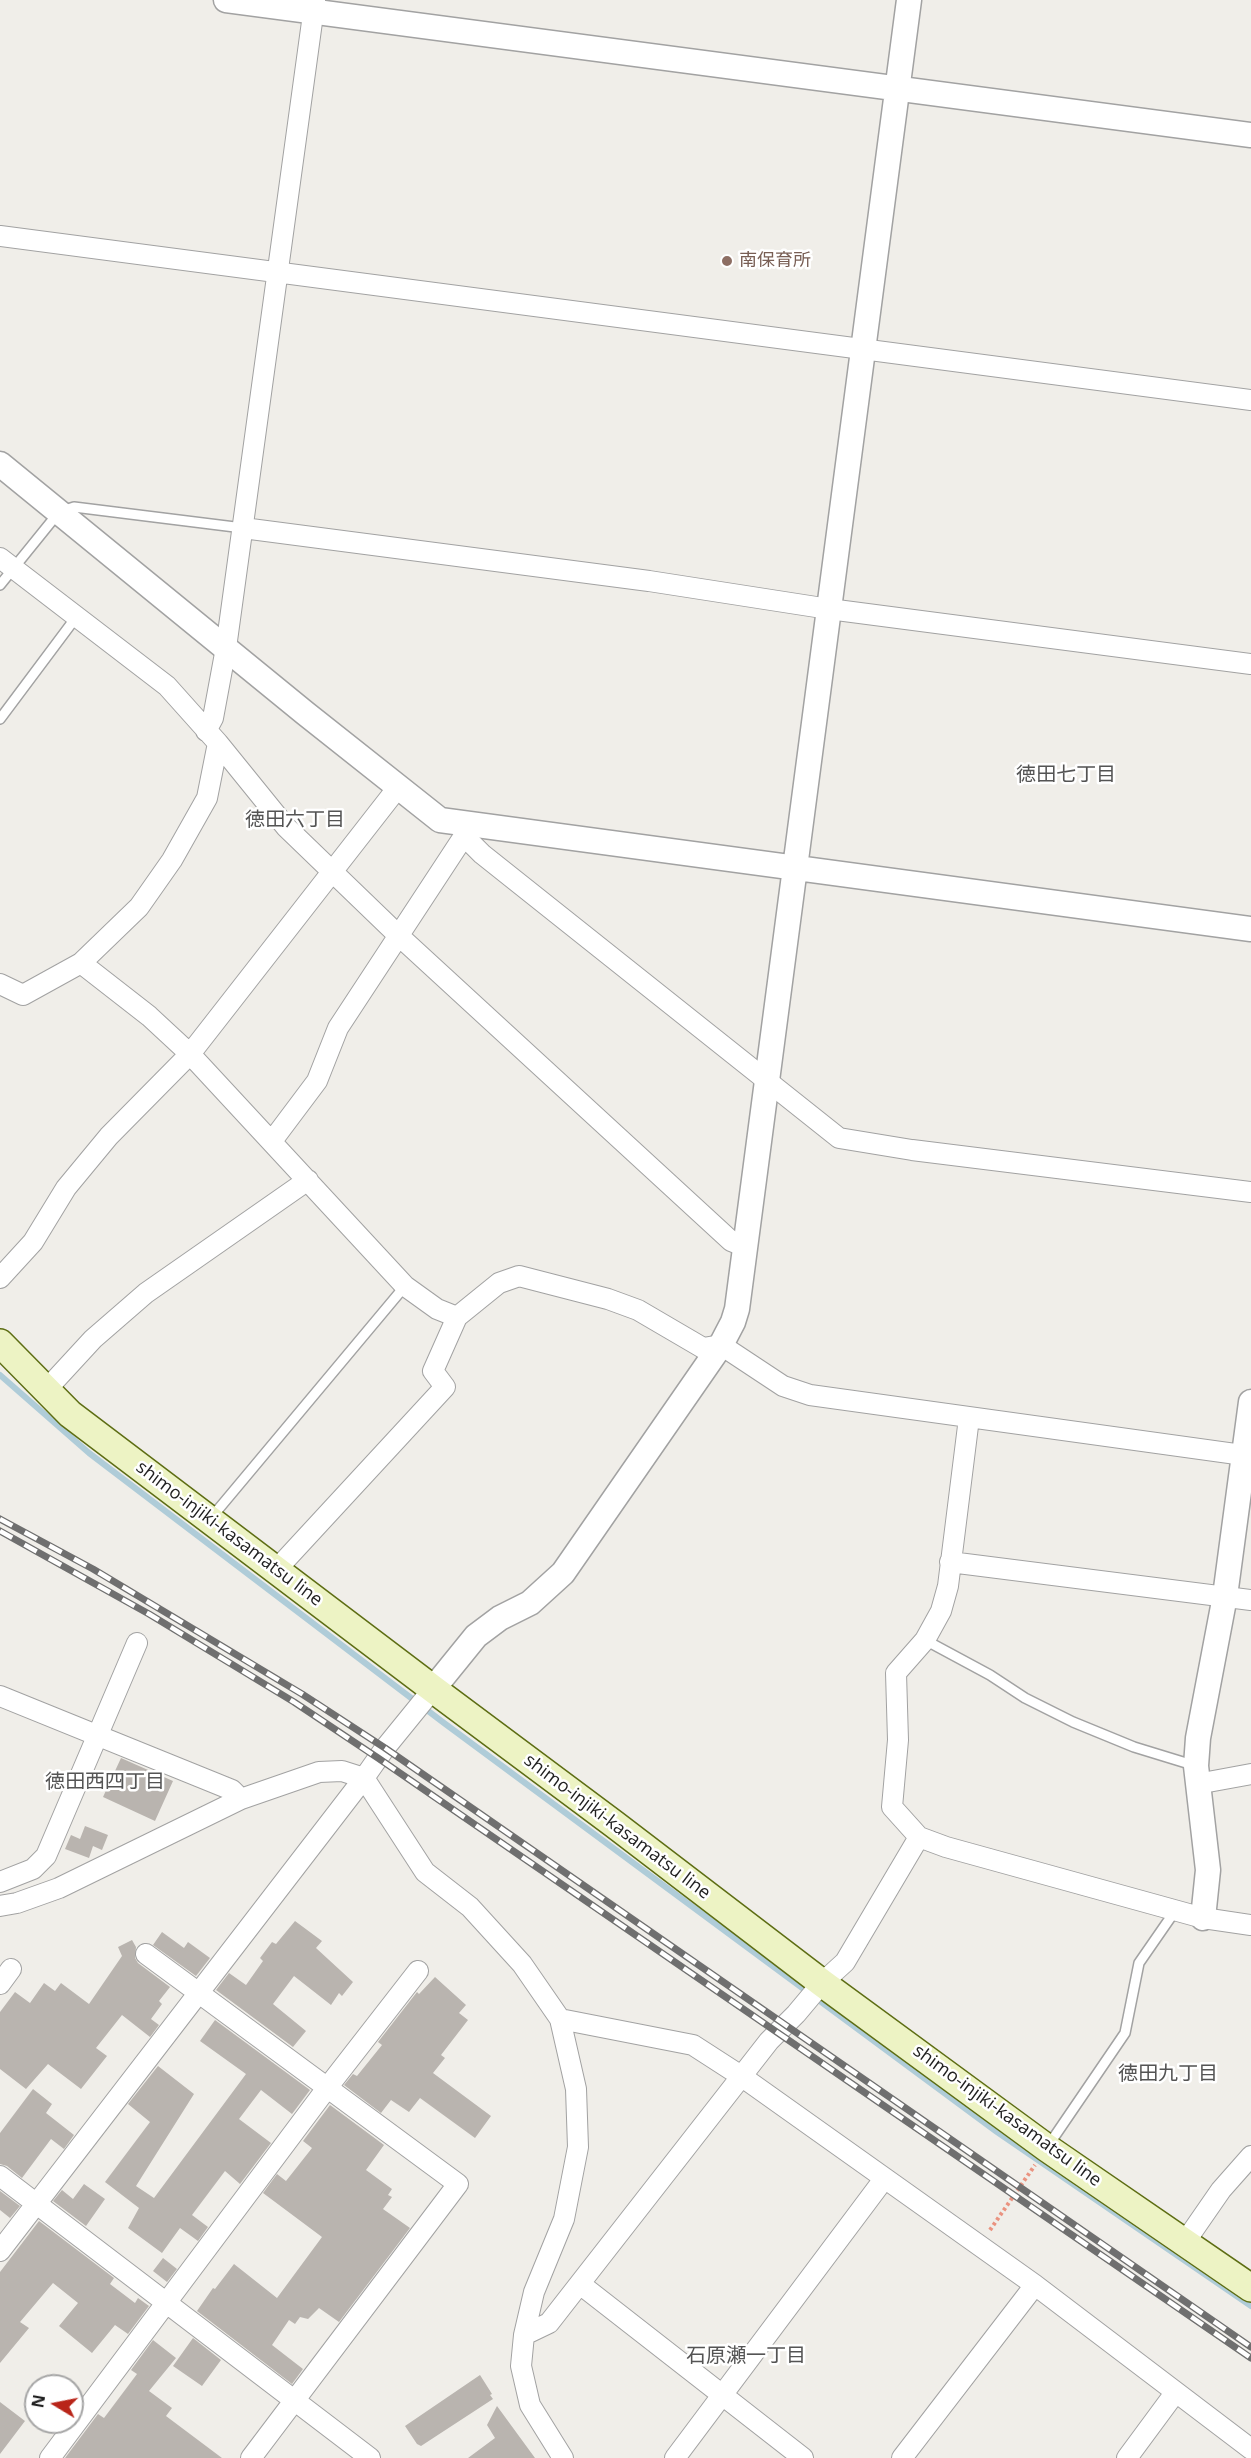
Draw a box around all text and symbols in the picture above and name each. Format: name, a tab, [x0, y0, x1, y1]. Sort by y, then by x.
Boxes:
place label: 南保育所	[739, 250, 811, 272]
marker: 南保育所	[720, 254, 734, 268]
district label: 徳田七丁目	[1016, 763, 1116, 787]
district label: 徳田六丁目	[245, 808, 345, 832]
street label: shimo-injiki-kasamatsu line	[132, 1457, 326, 1611]
street label: shimo-injiki-kasamatsu line	[520, 1750, 714, 1904]
district label: 徳田西四丁目	[45, 1770, 165, 1794]
street label: shimo-injiki-kasamatsu line	[909, 2040, 1105, 2192]
district label: 徳田九丁目	[1118, 2062, 1218, 2086]
district label: 石原瀬一丁目	[686, 2344, 806, 2368]
north arrow	[24, 2374, 84, 2434]
text: N	[26, 2393, 50, 2410]

